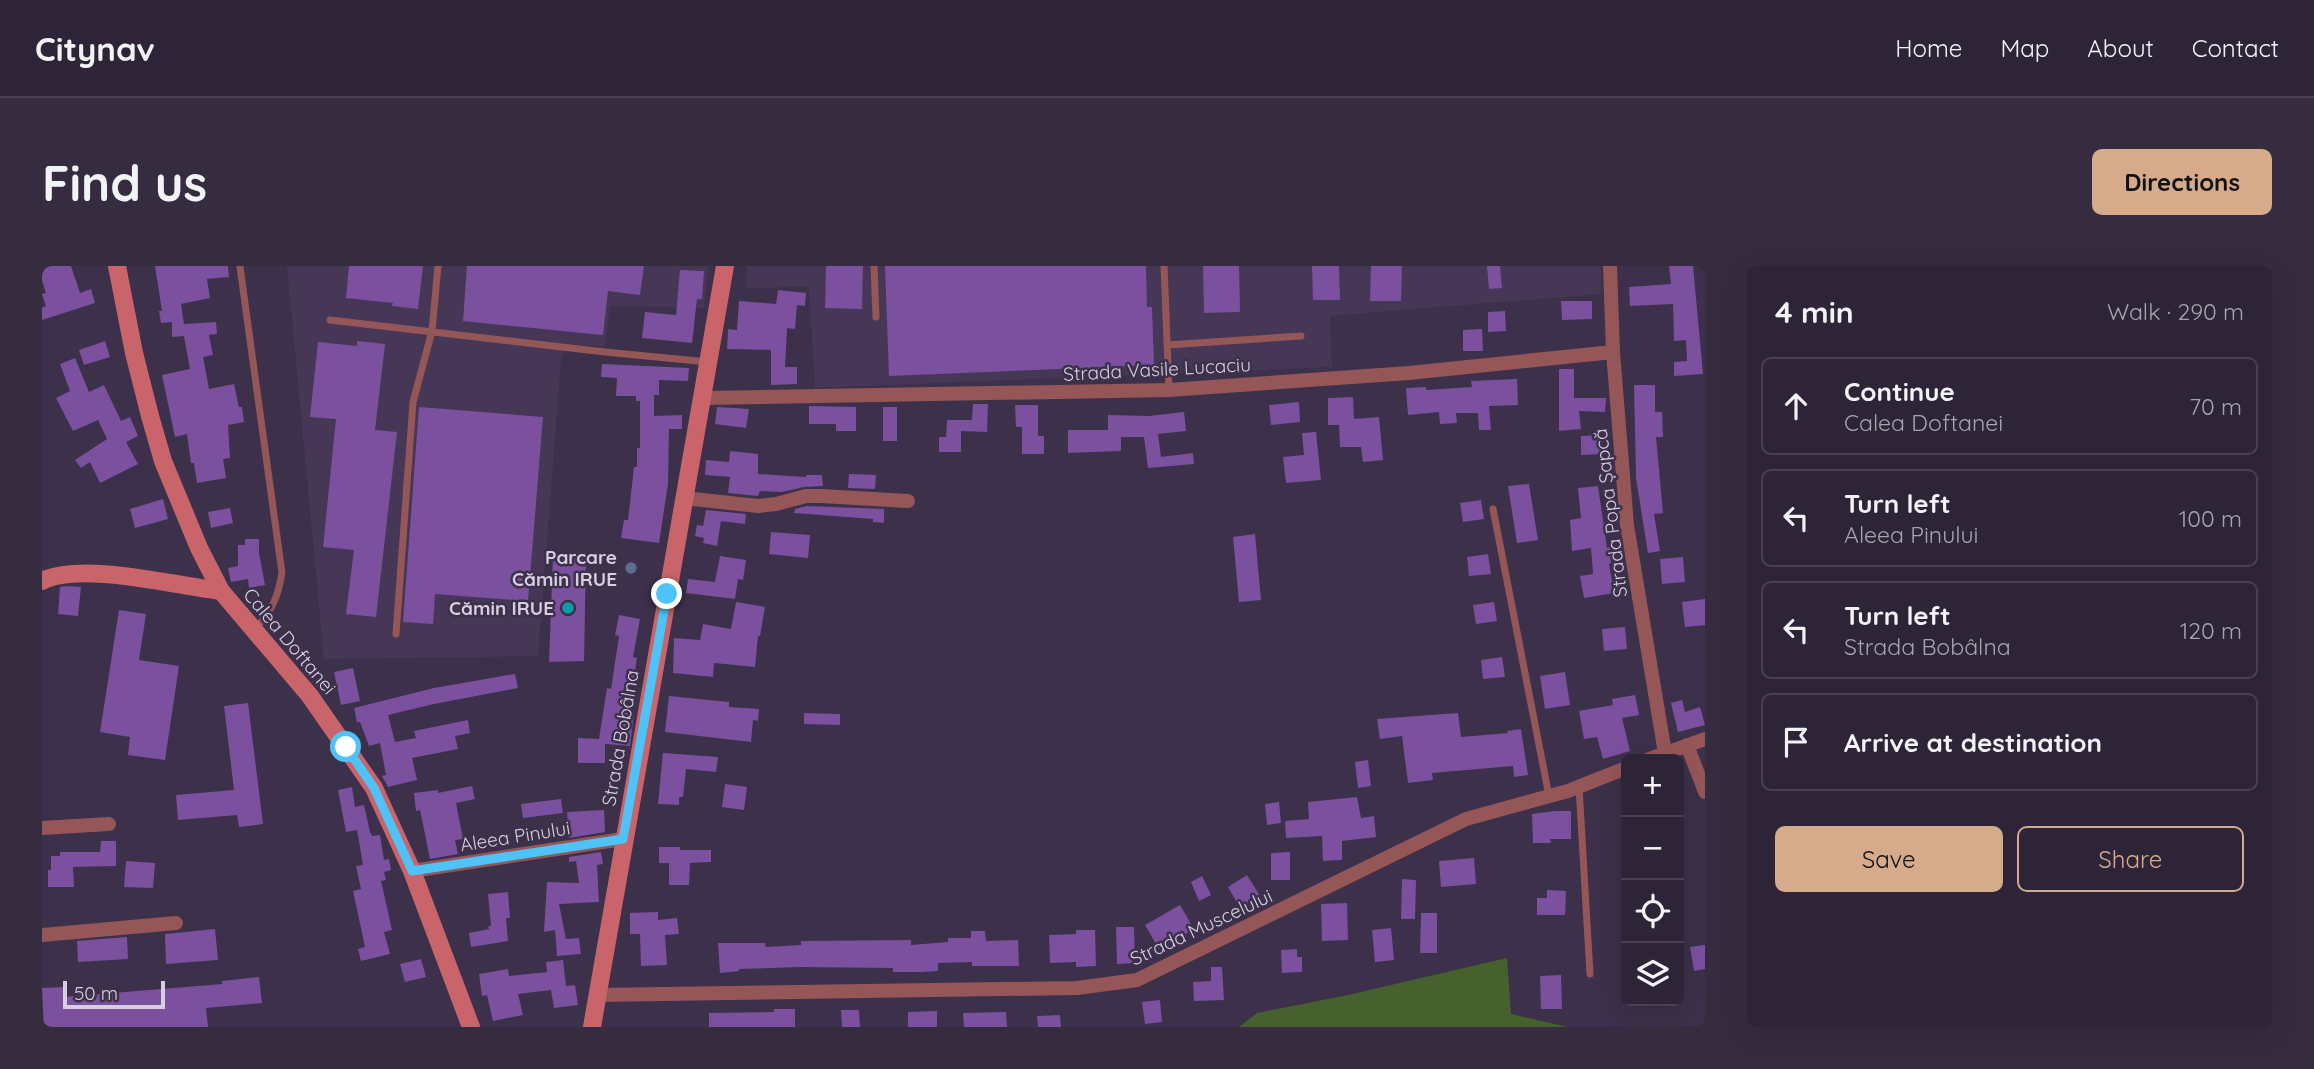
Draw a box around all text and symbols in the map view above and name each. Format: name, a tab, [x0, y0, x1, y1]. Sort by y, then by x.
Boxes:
text: Citynav	[35, 28, 155, 69]
text: Home	[1895, 33, 1962, 63]
text: Map	[2000, 33, 2049, 63]
text: About	[2087, 33, 2154, 63]
text: Contact	[2192, 33, 2279, 63]
button: Directions	[2092, 149, 2272, 215]
text: Find us	[42, 152, 207, 213]
text: 4 min	[1775, 293, 1854, 331]
text: Walk · 290 m	[2107, 297, 2244, 326]
street label: Strada Vasile Lucaciu	[1063, 352, 1251, 386]
text: Continue	[1844, 375, 1955, 408]
icon: ahead	[1777, 387, 1815, 425]
text: 70 m	[2189, 392, 2242, 421]
text: Calea Doftanei	[1844, 408, 2003, 437]
street label: Strada Popa Șapcă	[1588, 427, 1632, 599]
text: Turn left	[1844, 487, 1951, 520]
icon: left	[1777, 499, 1815, 537]
text: 100 m	[2179, 504, 2242, 533]
text: Aleea Pinului	[1844, 520, 1978, 549]
place label: Parcare Cămin IRUE	[512, 545, 617, 591]
marker: Parcare Cămin IRUE	[623, 560, 639, 576]
route end	[651, 578, 682, 609]
street label: Calea Doftanei	[239, 583, 341, 699]
place label: Cămin IRUE	[449, 596, 554, 620]
text: Turn left	[1844, 599, 1951, 632]
marker: Cămin IRUE	[560, 600, 576, 616]
icon: left	[1777, 611, 1815, 649]
text: 120 m	[2180, 616, 2242, 645]
text: Strada Bobâlna	[1844, 632, 2011, 661]
street label: Strada Bobâlna	[596, 668, 644, 808]
icon: arrive	[1777, 723, 1815, 761]
text: Arrive at destination	[1844, 726, 2102, 759]
route start	[330, 731, 361, 762]
map controls	[1621, 754, 1684, 1006]
button: +	[1621, 754, 1684, 817]
street label: Aleea Pinului	[458, 815, 572, 857]
button: −	[1621, 817, 1684, 880]
button: Save	[1775, 826, 2003, 892]
button: Share	[2017, 826, 2244, 892]
button: locate	[1621, 880, 1684, 943]
street label: Strada Muscelului	[1126, 884, 1276, 970]
button: layers	[1621, 943, 1684, 1006]
scale bar	[63, 978, 164, 1010]
text: 50 m	[74, 981, 118, 1005]

